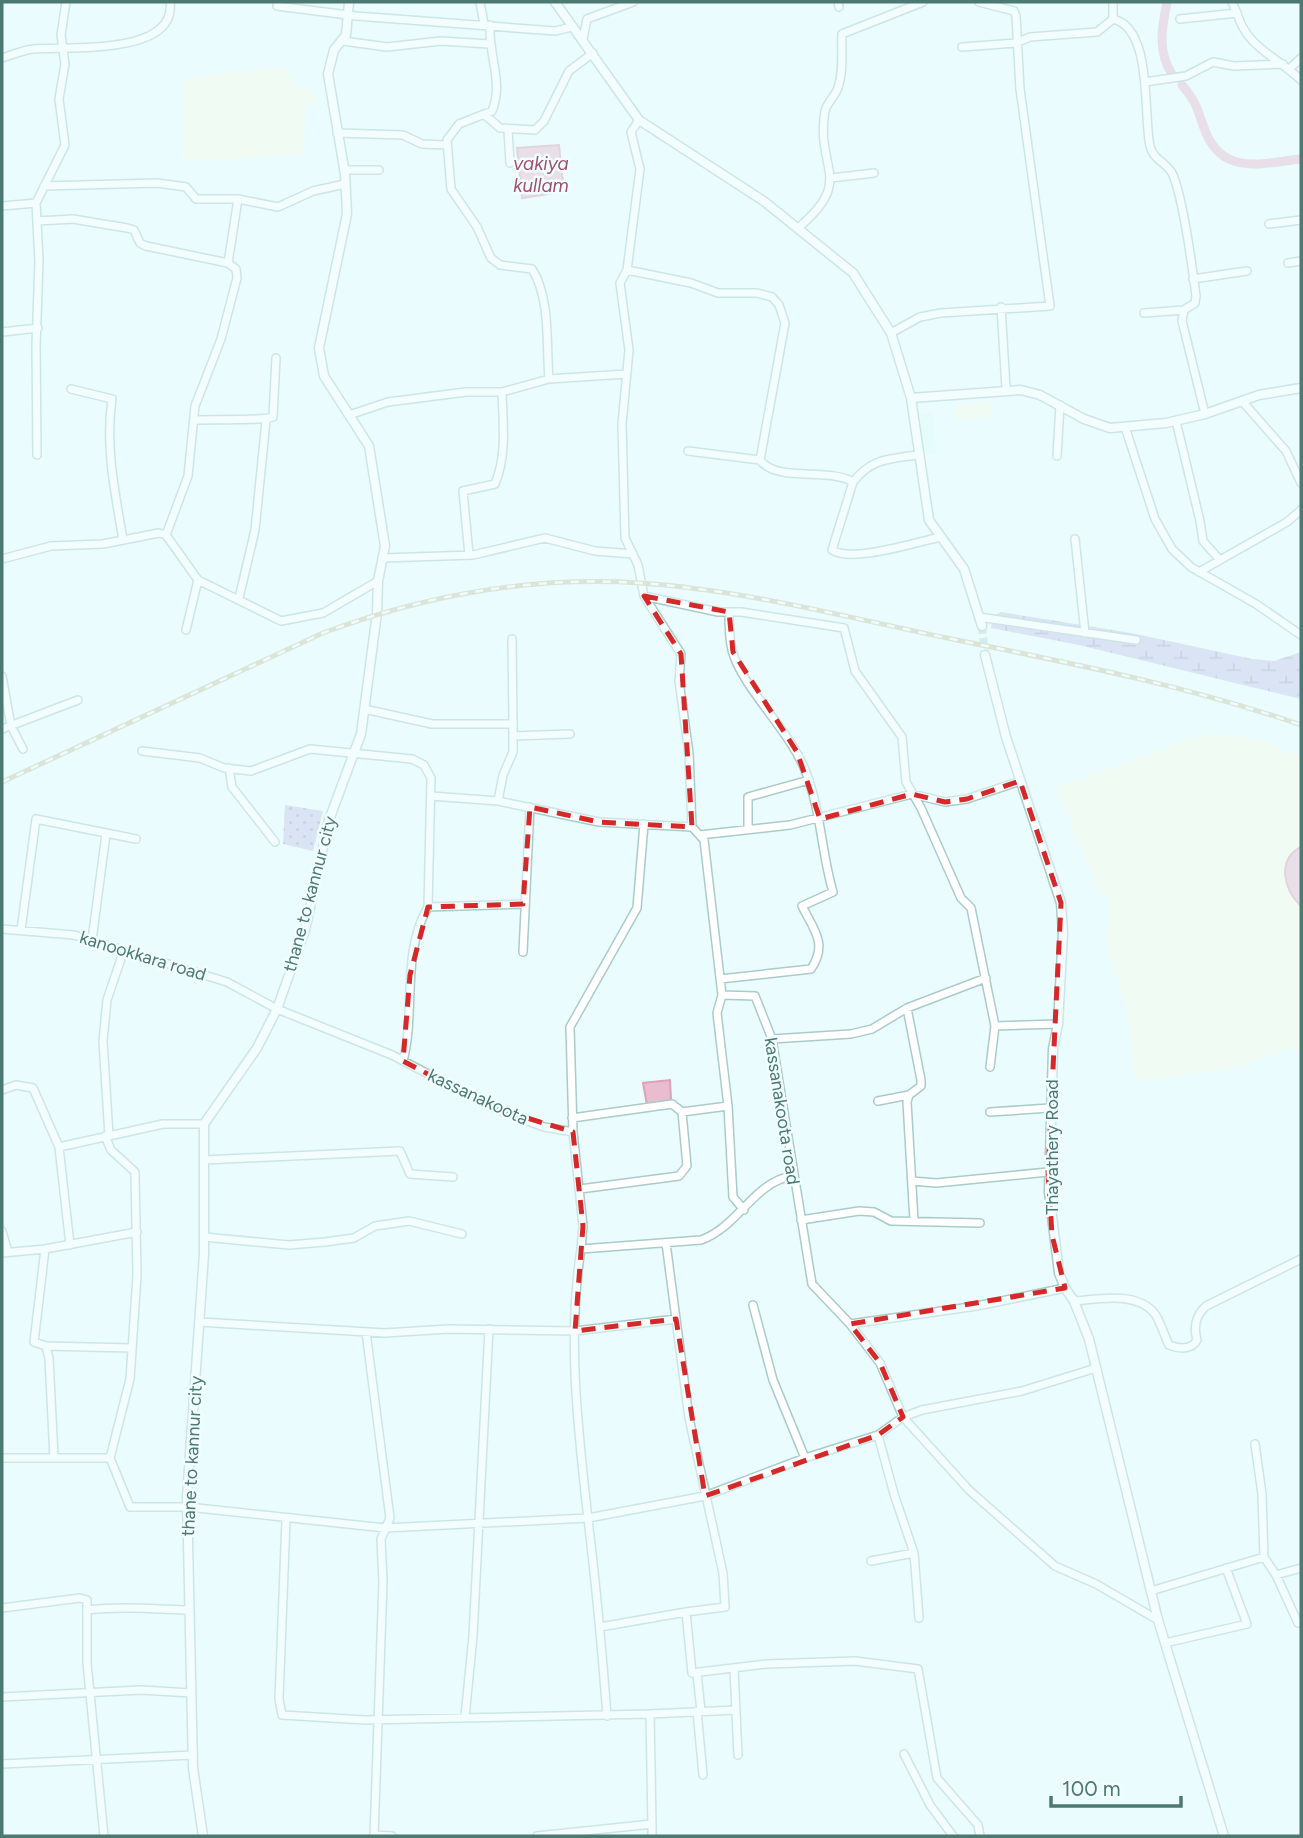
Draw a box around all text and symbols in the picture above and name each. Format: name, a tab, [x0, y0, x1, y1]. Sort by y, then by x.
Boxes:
water label: vakiya kullam	[513, 152, 569, 197]
street label: thane to kannur city	[279, 813, 342, 974]
street label: kanookkara road	[77, 926, 209, 986]
street label: kassanakoota road	[759, 1036, 805, 1186]
street label: kassanakoota	[424, 1064, 532, 1130]
street label: Thayathery Road	[1041, 1079, 1063, 1215]
street label: thane to kannur city	[177, 1375, 207, 1537]
scale bar	[1051, 1764, 1180, 1808]
text: 100 m	[1062, 1776, 1121, 1801]

